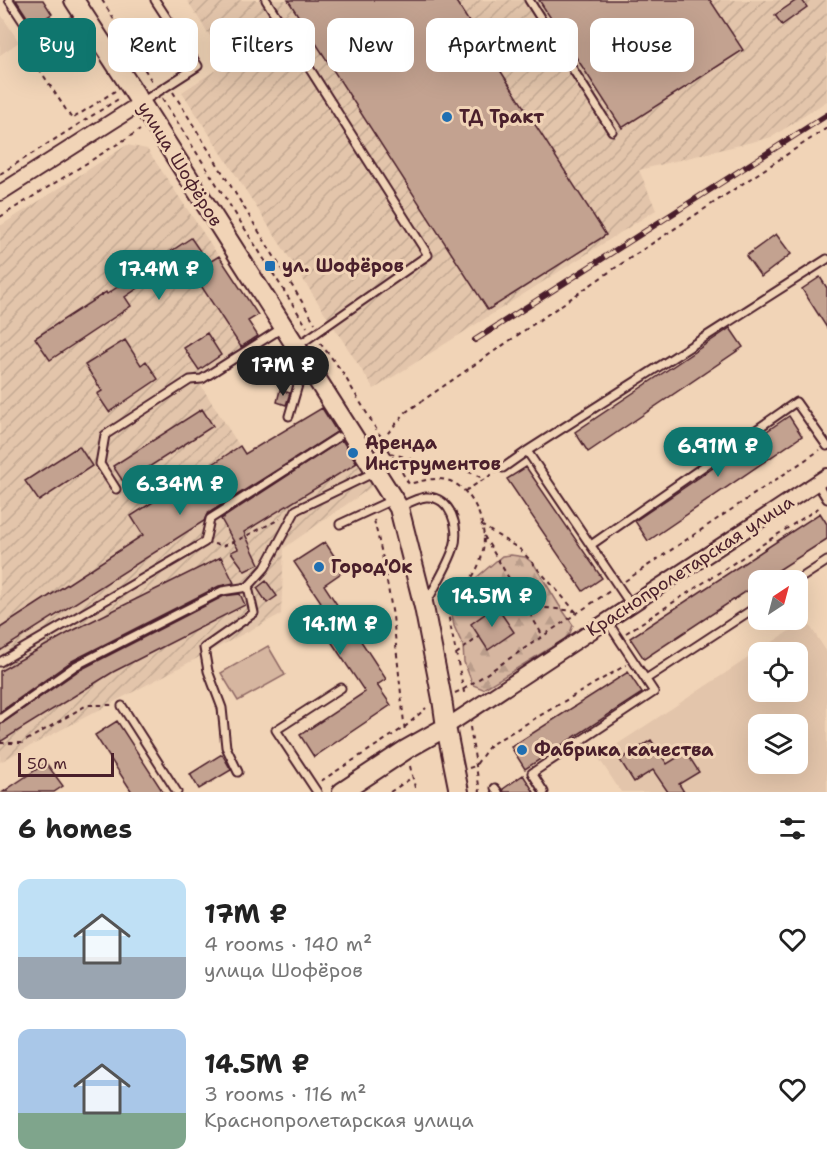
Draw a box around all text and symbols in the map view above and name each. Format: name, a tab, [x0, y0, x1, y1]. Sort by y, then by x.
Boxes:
chip: Buy	[18, 18, 96, 72]
chip: Rent	[108, 18, 198, 72]
chip: Filters	[210, 18, 315, 72]
chip: New	[327, 18, 414, 72]
chip: Apartment	[426, 18, 578, 72]
chip: House	[590, 18, 694, 72]
street label: улица Шофёров	[132, 97, 228, 231]
place label: ТД Тракт	[459, 105, 544, 129]
marker: ТД Тракт	[440, 110, 454, 124]
pin: 17.4M ₽	[104, 250, 214, 301]
place label: ул. Шофёров	[282, 254, 404, 278]
text: 17.4M ₽	[118, 256, 200, 282]
marker: ул. Шофёров	[263, 259, 277, 273]
pin: 17M ₽	[241, 346, 325, 397]
text: 17M ₽	[251, 352, 315, 378]
pin: 6.91M ₽	[663, 427, 773, 478]
place label: Аренда Инструментов	[365, 431, 501, 476]
text: 6.91M ₽	[678, 433, 758, 459]
marker: Аренда Инструментов	[346, 446, 360, 460]
pin: 6.34M ₽	[125, 465, 235, 516]
text: 6.34M ₽	[136, 471, 224, 497]
street label: Краснопролетарская улица	[582, 490, 798, 642]
place label: Город'Ок	[331, 555, 413, 579]
marker: Город'Ок	[312, 560, 326, 574]
north arrow	[748, 570, 808, 630]
map controls	[748, 570, 808, 774]
pin: 14.5M ₽	[437, 577, 547, 628]
text: 14.5M ₽	[451, 583, 533, 609]
pin: 14.1M ₽	[285, 605, 395, 656]
text: 14.1M ₽	[302, 611, 378, 637]
button: locate	[748, 642, 808, 702]
button: layers	[748, 714, 808, 774]
place label: Фабрика качества	[534, 738, 714, 762]
marker: Фабрика качества	[515, 743, 529, 757]
scale bar	[18, 750, 114, 778]
text: 50 m	[27, 753, 67, 774]
text: 6 homes	[18, 811, 132, 846]
icon: filters	[776, 812, 809, 845]
text: 17M ₽	[204, 896, 287, 931]
icon: home	[66, 903, 138, 975]
icon: heart	[776, 923, 809, 956]
text: 4 rooms · 140 m²	[204, 931, 372, 957]
text: улица Шофёров	[204, 957, 363, 983]
text: 14.5M ₽	[204, 1046, 310, 1081]
icon: home	[66, 1053, 138, 1125]
icon: heart	[776, 1073, 809, 1106]
text: 3 rooms · 116 m²	[204, 1081, 366, 1107]
text: Краснопролетарская улица	[204, 1107, 474, 1133]

